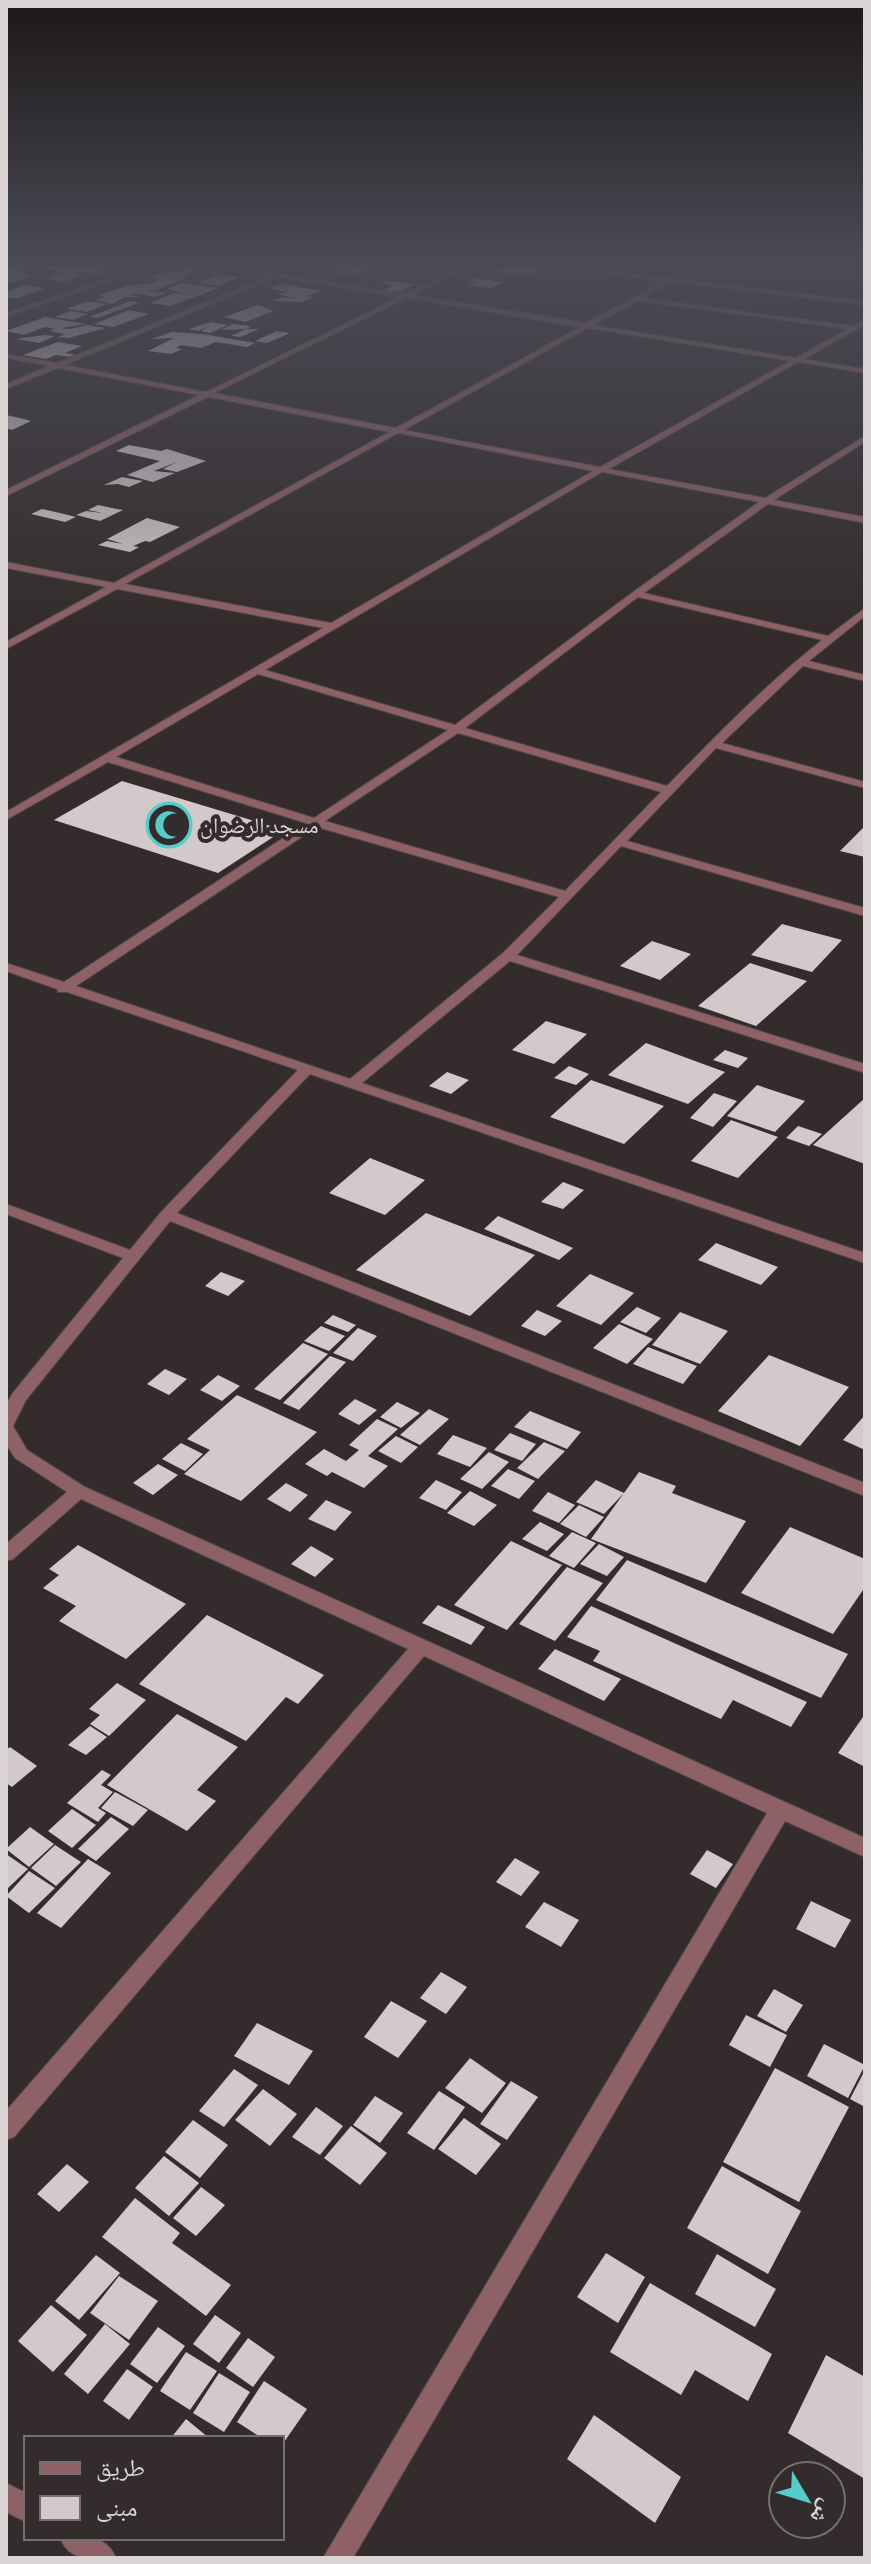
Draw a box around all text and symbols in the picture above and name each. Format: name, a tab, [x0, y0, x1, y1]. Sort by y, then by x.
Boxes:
mosque icon: مسجد الرضوان	[145, 801, 193, 849]
place label: مسجد الرضوان	[200, 812, 319, 839]
legend	[24, 2436, 284, 2540]
text: طريق	[96, 2454, 145, 2482]
north arrow	[767, 2460, 847, 2540]
text: مبنى	[96, 2494, 137, 2522]
text: ش	[805, 2494, 840, 2530]

